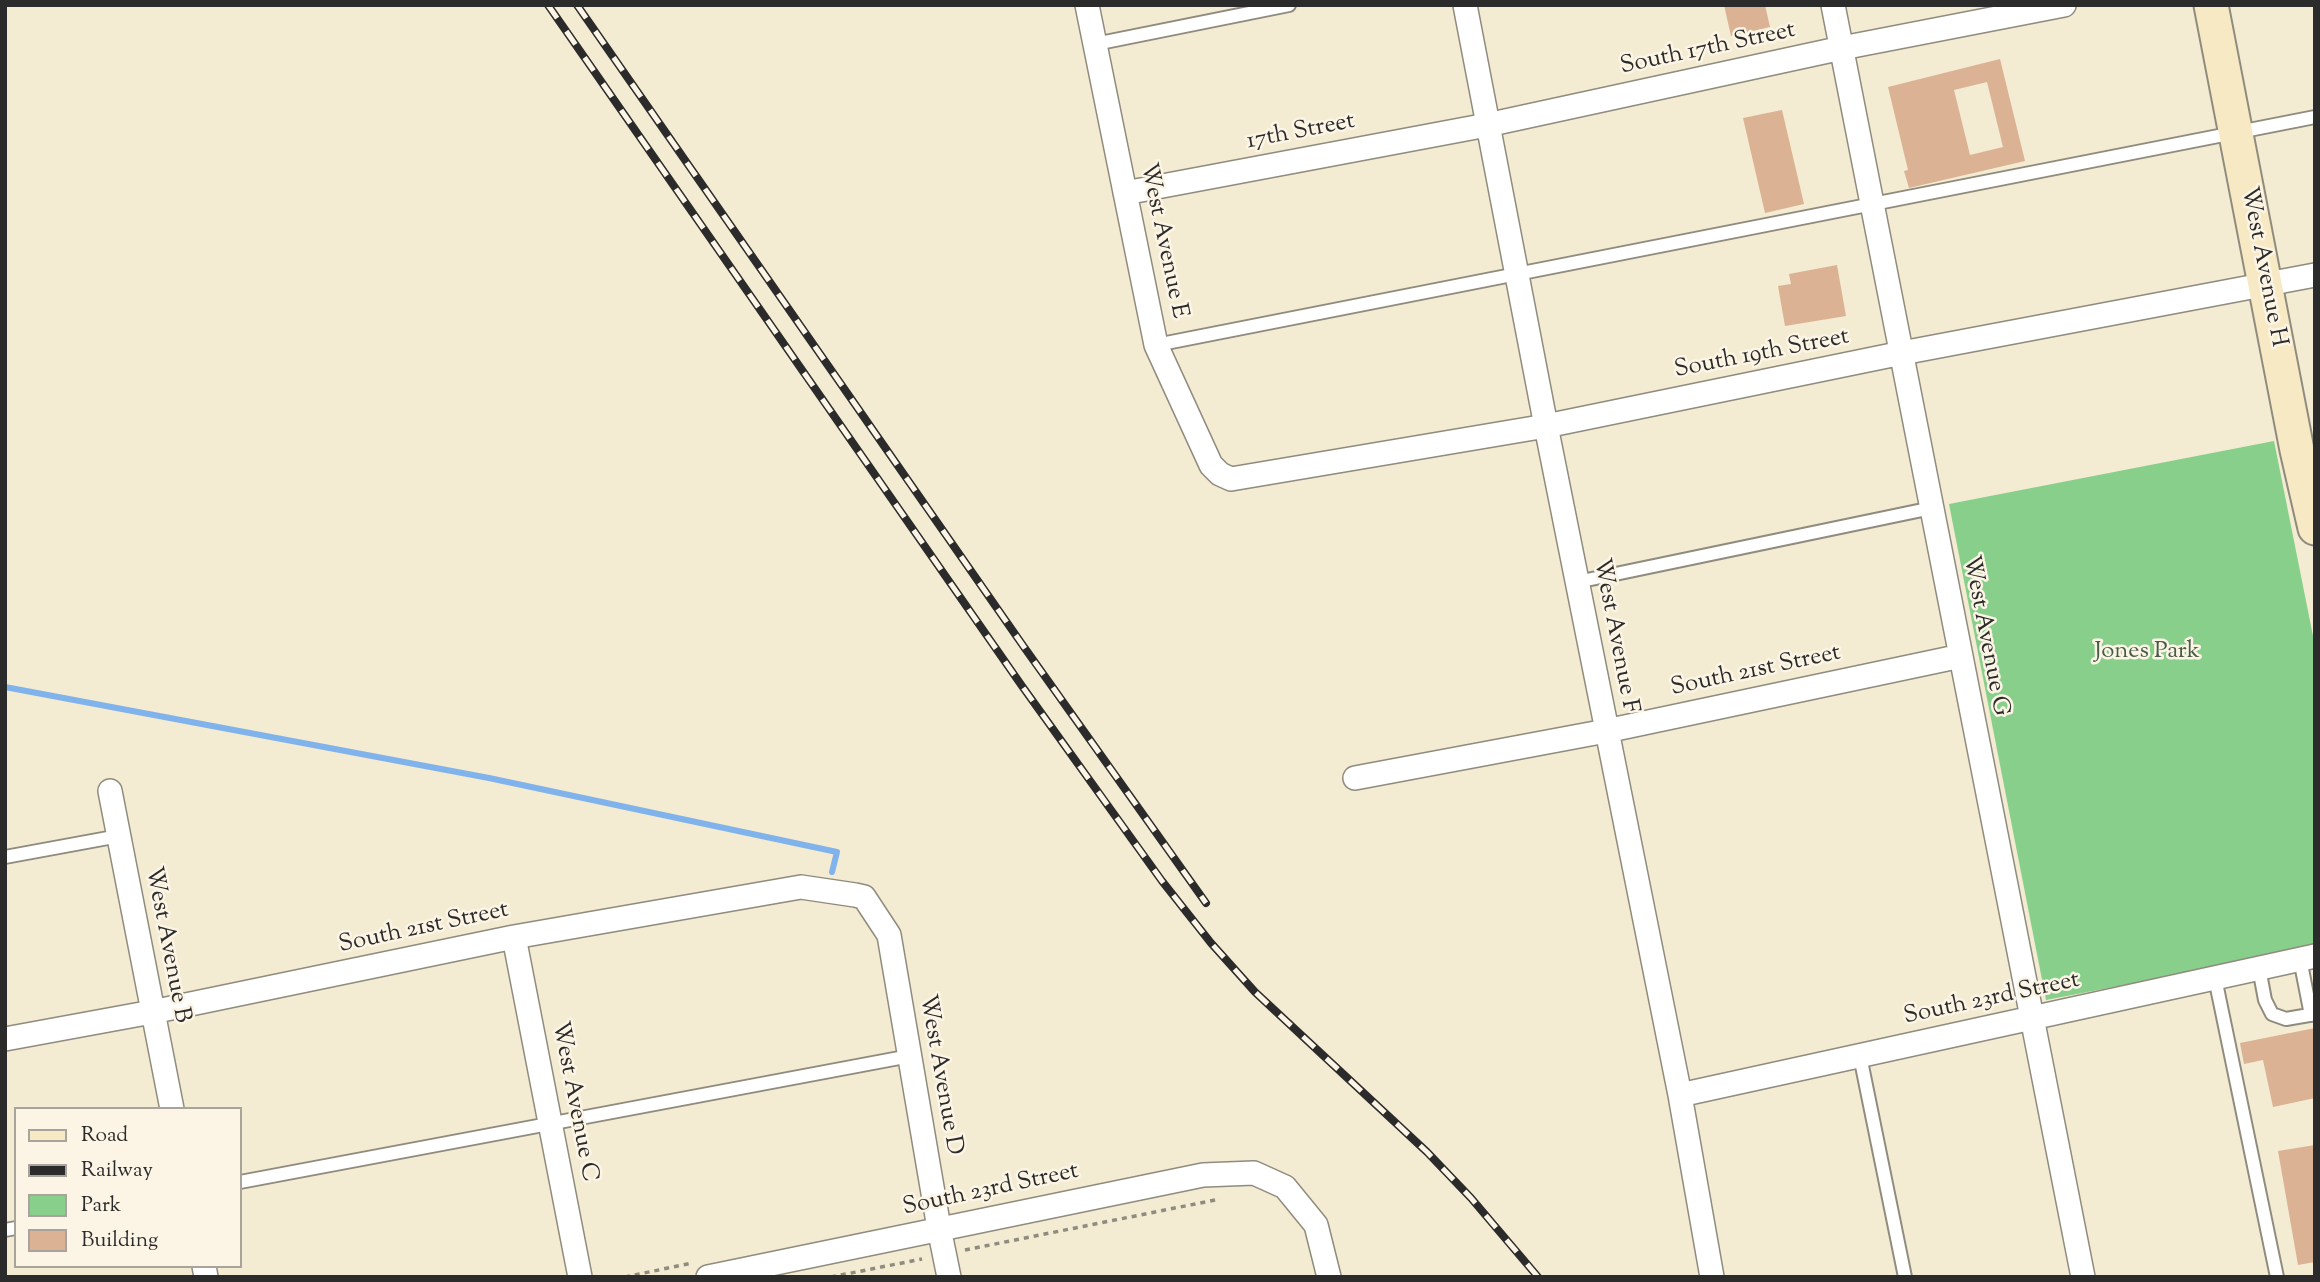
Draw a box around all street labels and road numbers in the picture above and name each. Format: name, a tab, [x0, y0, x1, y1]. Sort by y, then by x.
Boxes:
street label: South 17th Street	[1618, 17, 1798, 83]
street label: 17th Street	[1244, 108, 1358, 158]
street label: West Avenue E	[1131, 161, 1193, 321]
street label: West Avenue H	[2232, 184, 2292, 350]
street label: South 19th Street	[1672, 324, 1852, 386]
street label: West Avenue G	[1954, 553, 2014, 719]
street label: West Avenue F	[1585, 556, 1643, 716]
street label: South 21st Street	[1669, 640, 1843, 704]
street label: West Avenue B	[137, 864, 195, 1026]
street label: South 21st Street	[337, 897, 511, 961]
street label: South 23rd Street	[1901, 967, 2083, 1033]
street label: West Avenue D	[911, 992, 967, 1158]
street label: West Avenue C	[543, 1019, 603, 1185]
street label: South 23rd Street	[900, 1158, 1082, 1224]

